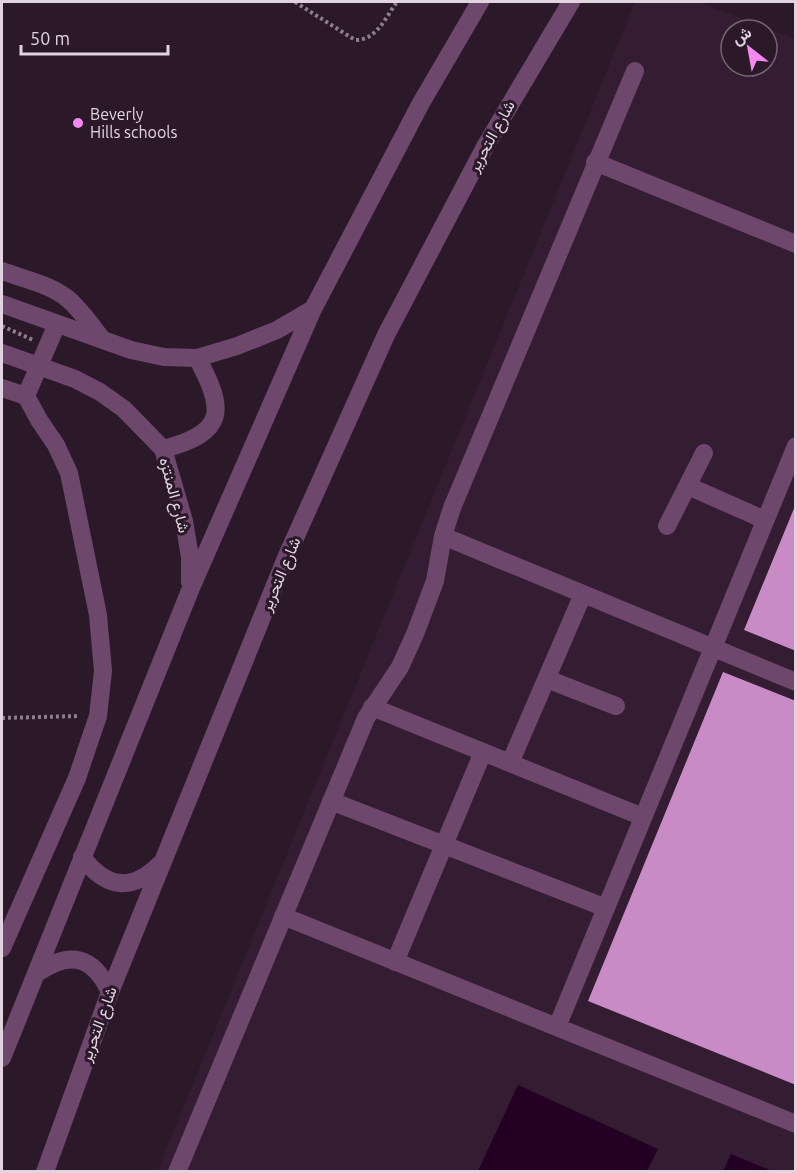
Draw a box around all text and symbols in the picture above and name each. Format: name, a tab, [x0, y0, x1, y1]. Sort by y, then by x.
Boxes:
scale bar	[21, 18, 168, 56]
north arrow	[719, 18, 779, 78]
text: ش	[728, 22, 755, 49]
text: 50 m	[30, 28, 70, 48]
street label: شارع التحرير	[464, 97, 521, 177]
place label: Beverly Hills schools	[90, 105, 177, 141]
marker: Beverly Hills schools	[71, 116, 85, 130]
street label: شارع المنتزه	[153, 455, 194, 535]
street label: شارع التحرير	[256, 534, 306, 616]
street label: شارع التحرير	[76, 984, 123, 1066]

